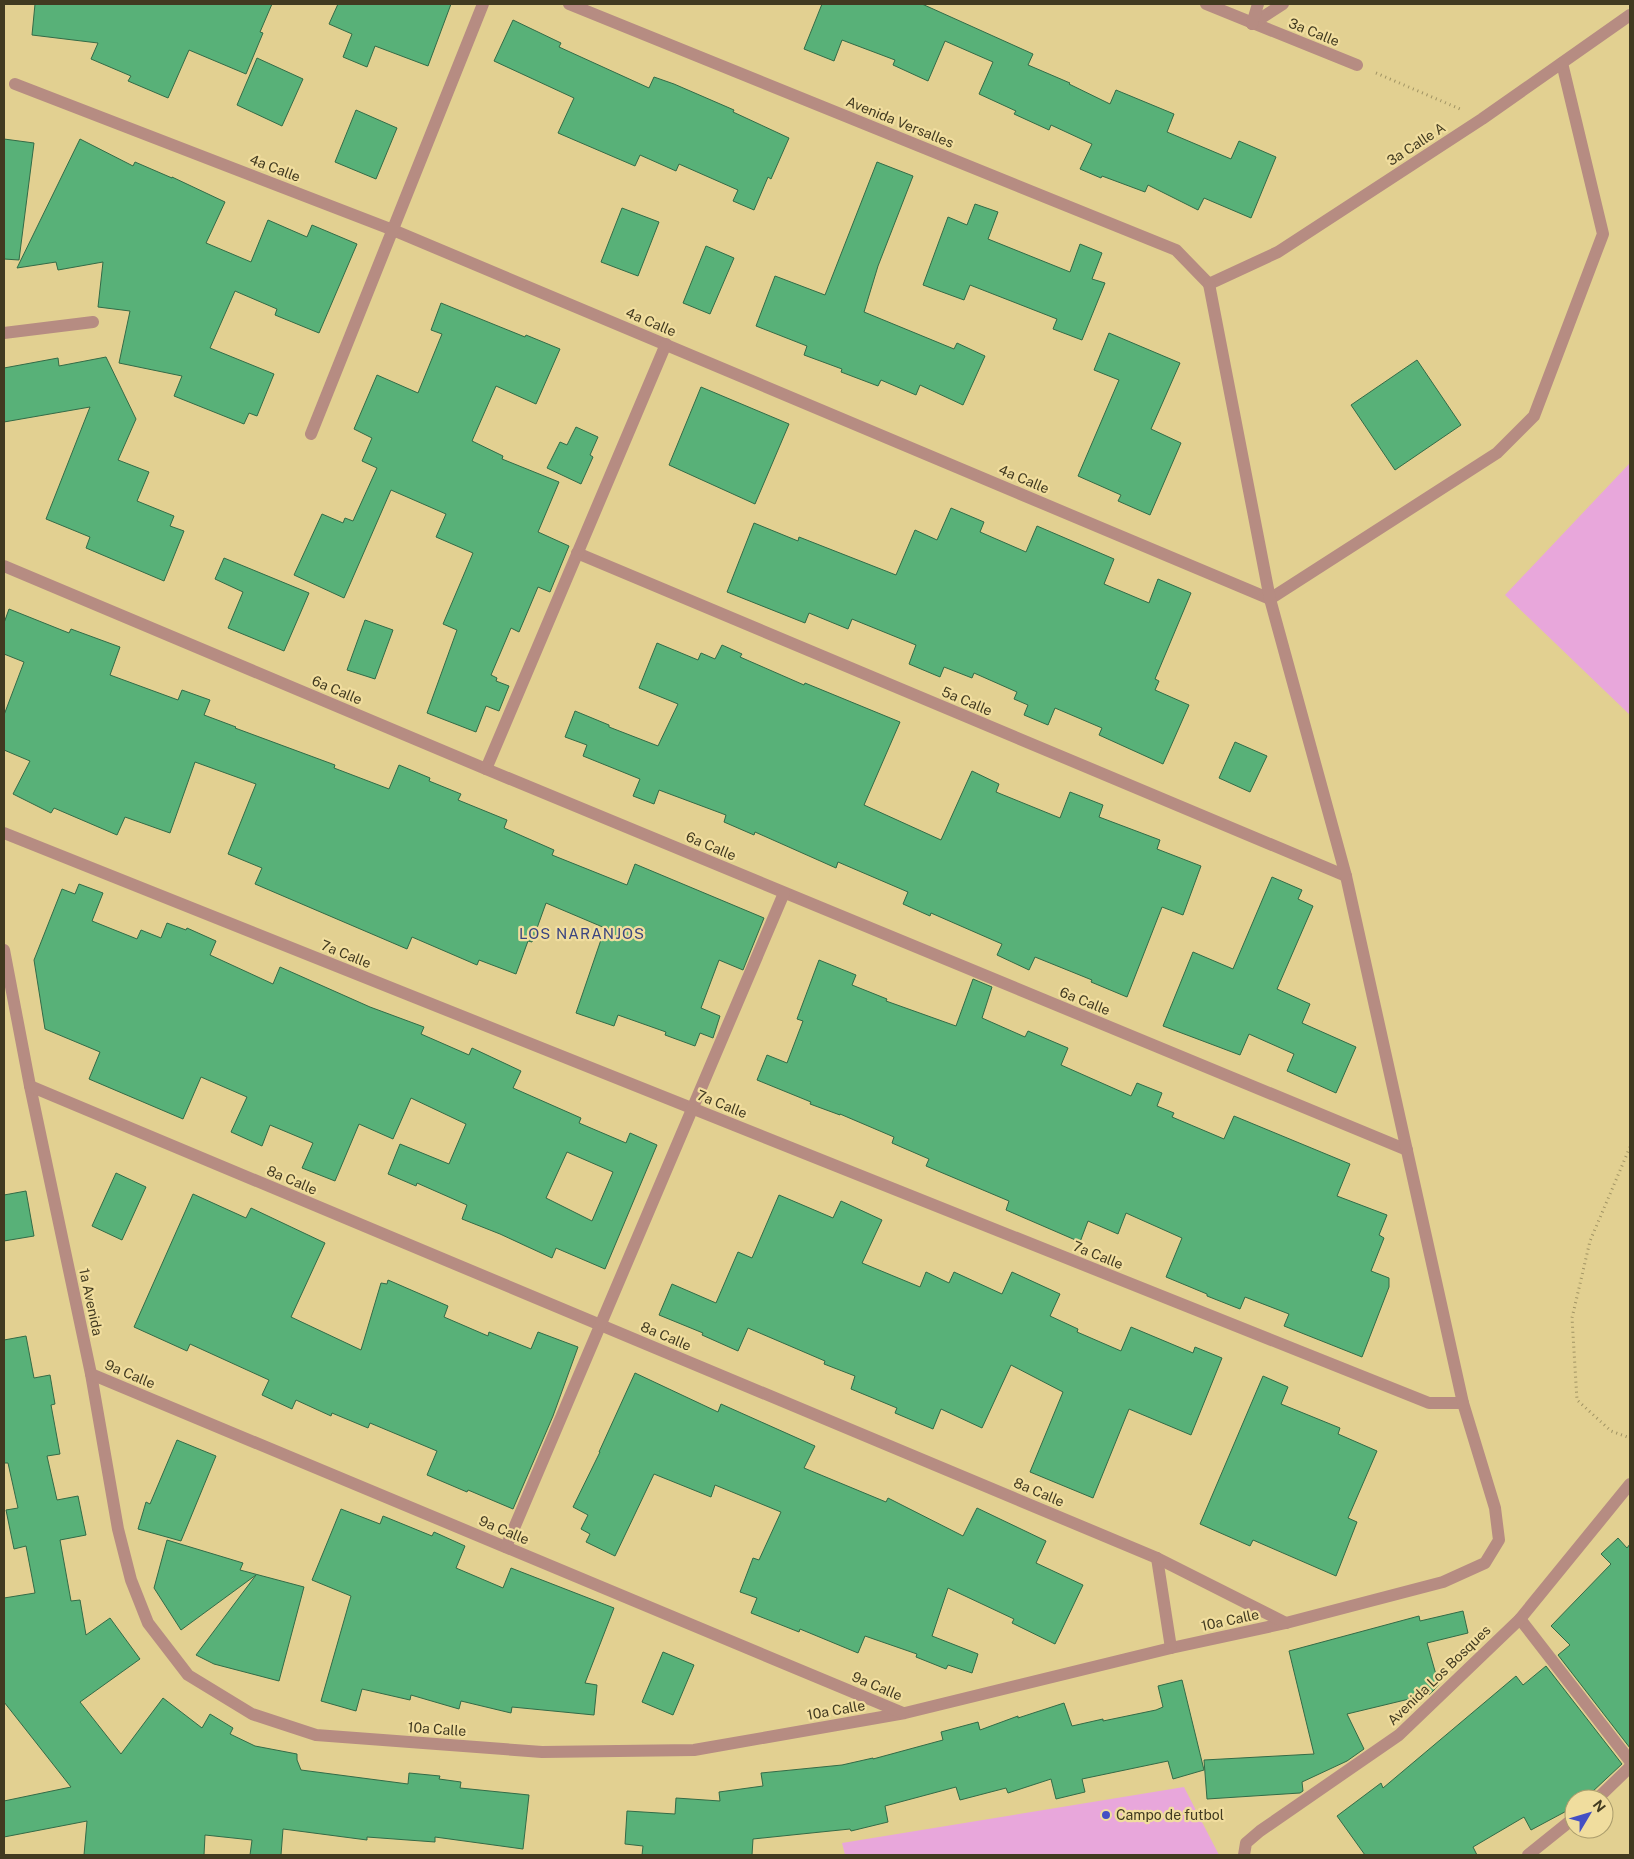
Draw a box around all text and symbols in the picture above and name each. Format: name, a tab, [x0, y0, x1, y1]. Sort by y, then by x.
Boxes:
street label: 3a Calle	[1286, 15, 1342, 49]
street label: Avenida Versalles	[844, 93, 956, 151]
street label: 3a Calle A	[1384, 119, 1448, 169]
street label: 4a Calle	[247, 151, 303, 185]
street label: 4a Calle	[623, 304, 679, 340]
street label: 4a Calle	[996, 461, 1052, 497]
street label: 6a Calle	[309, 672, 365, 708]
street label: 5a Calle	[939, 683, 995, 719]
street label: 6a Calle	[683, 828, 739, 864]
district label: LOS NARANJOS	[519, 925, 645, 942]
street label: 7a Calle	[319, 937, 373, 971]
street label: 6a Calle	[1057, 984, 1113, 1018]
street label: 7a Calle	[695, 1087, 749, 1121]
street label: 8a Calle	[264, 1162, 320, 1198]
street label: 7a Calle	[1071, 1238, 1125, 1272]
street label: 1a Avenida	[76, 1267, 106, 1337]
street label: 8a Calle	[638, 1318, 694, 1354]
street label: 9a Calle	[102, 1356, 158, 1392]
street label: 8a Calle	[1011, 1474, 1067, 1510]
street label: 9a Calle	[476, 1512, 532, 1548]
street label: 10a Calle	[1200, 1606, 1260, 1634]
street label: Avenida Los Bosques	[1384, 1622, 1494, 1728]
street label: 9a Calle	[849, 1668, 905, 1704]
street label: 10a Calle	[806, 1697, 866, 1723]
street label: 10a Calle	[407, 1719, 467, 1739]
north arrow	[1564, 1789, 1614, 1839]
text: N	[1590, 1797, 1609, 1815]
place label: Campo de futbol	[1116, 1807, 1224, 1823]
marker: Campo de futbol	[1100, 1809, 1112, 1821]

